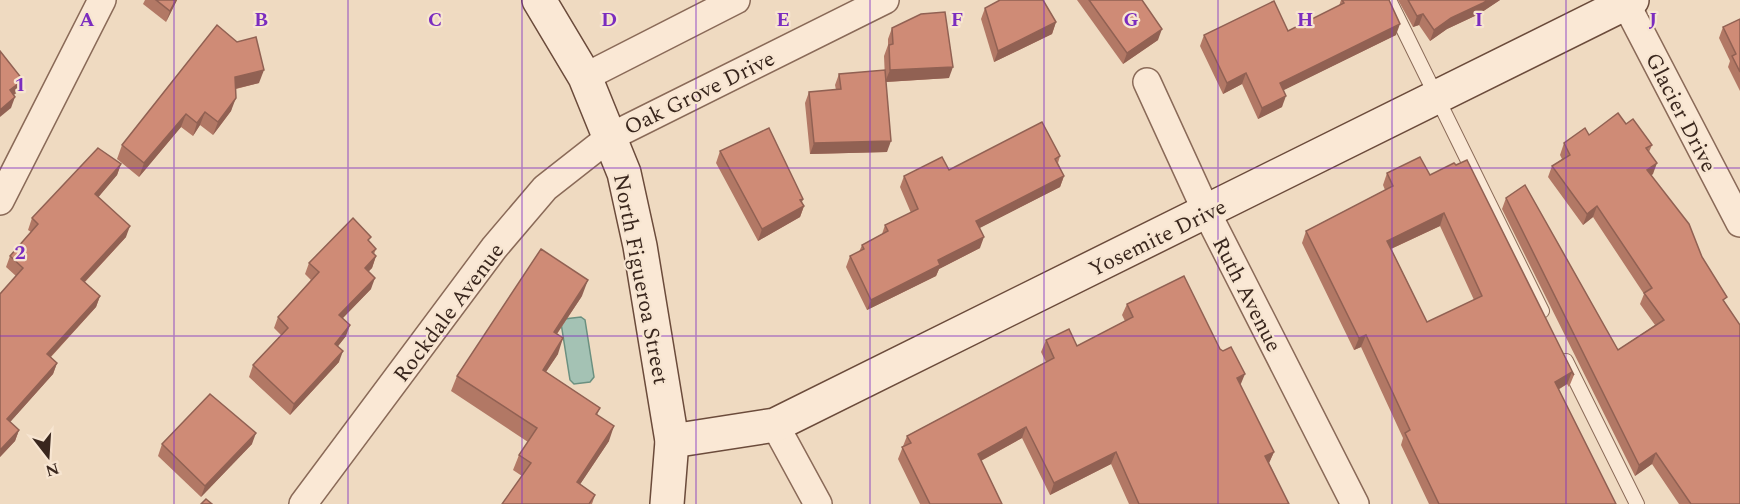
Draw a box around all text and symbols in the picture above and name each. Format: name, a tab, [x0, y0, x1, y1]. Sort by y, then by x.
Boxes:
text: A	[79, 5, 95, 35]
text: B	[254, 5, 268, 35]
text: C	[428, 5, 442, 35]
text: D	[601, 5, 617, 35]
text: E	[776, 5, 790, 35]
text: F	[951, 5, 963, 35]
text: G	[1123, 5, 1139, 35]
text: H	[1297, 5, 1313, 35]
text: I	[1475, 5, 1483, 35]
text: J	[1649, 5, 1657, 35]
street label: Oak Grove Drive	[619, 43, 781, 144]
street label: Glacier Drive	[1636, 47, 1725, 178]
text: 1	[14, 70, 26, 100]
street label: North Figueroa Street	[604, 171, 677, 388]
street label: Yosemite Drive	[1083, 191, 1232, 286]
street label: Ruth Avenue	[1203, 231, 1290, 358]
street label: Rockdale Avenue	[386, 236, 513, 390]
text: 2	[14, 238, 26, 268]
north arrow	[18, 426, 78, 486]
text: N	[42, 456, 62, 483]

